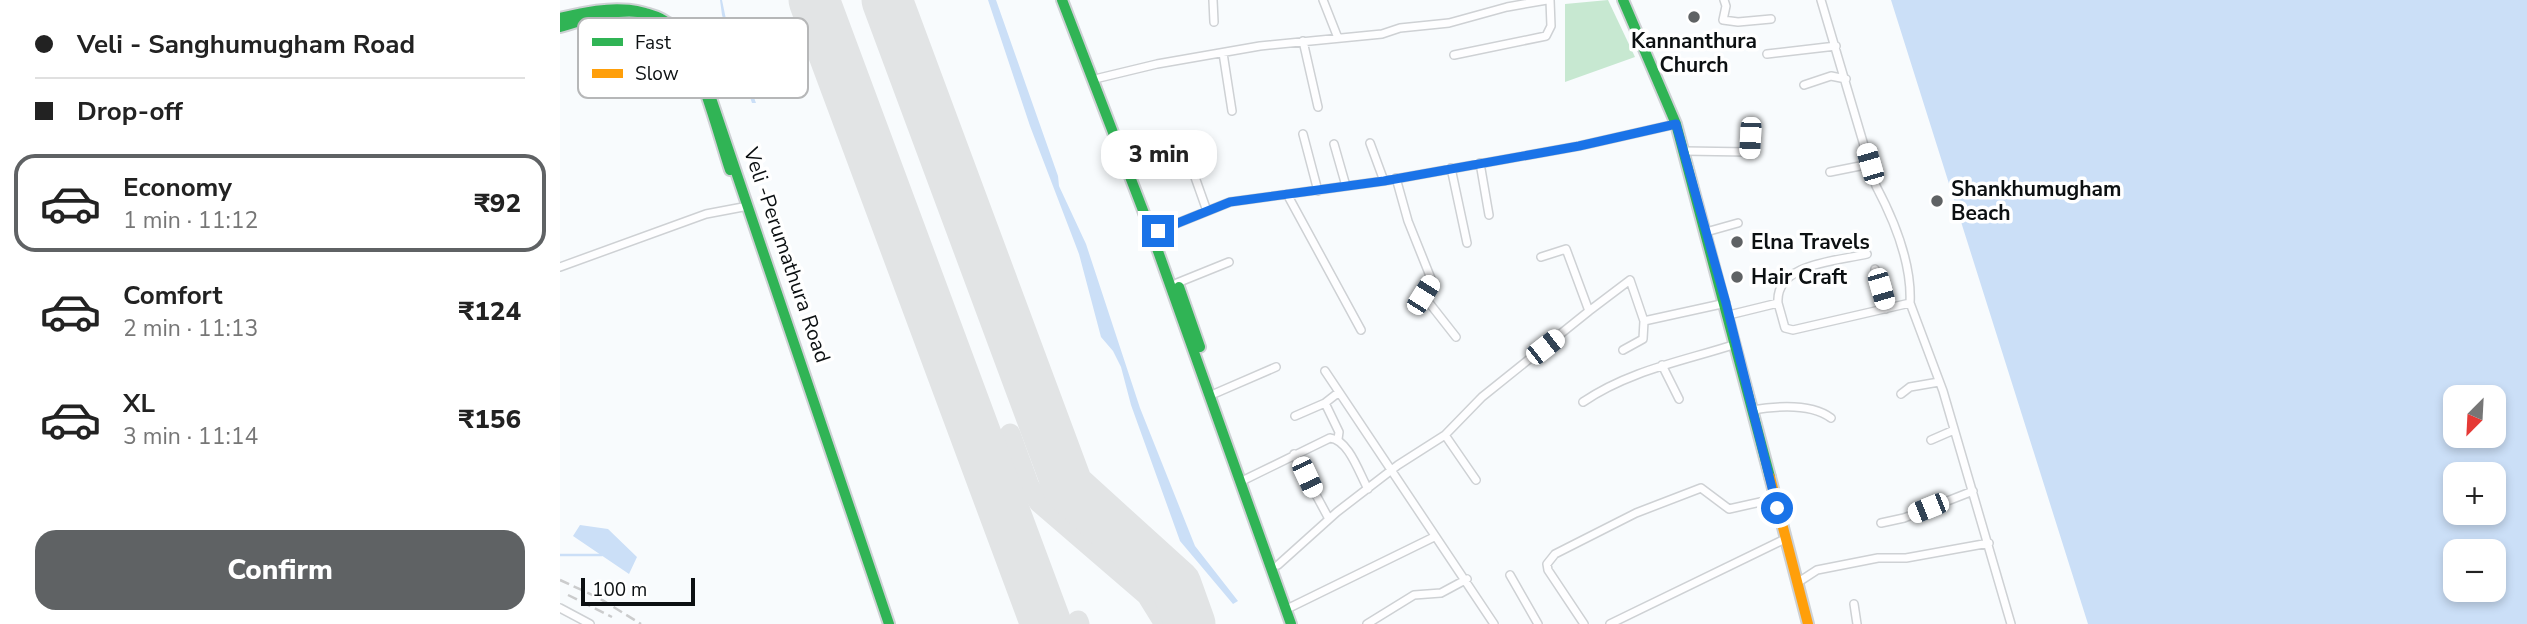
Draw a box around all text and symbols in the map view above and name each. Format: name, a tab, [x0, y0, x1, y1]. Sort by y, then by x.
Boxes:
marker: Kannanthura Church	[1686, 9, 1702, 25]
legend	[578, 18, 808, 98]
text: Veli - Sanghumugham Road	[77, 27, 415, 62]
place label: Kannanthura Church	[1631, 27, 1757, 79]
text: Fast	[635, 30, 671, 56]
text: Slow	[635, 61, 679, 87]
text: Drop-off	[77, 94, 183, 129]
car	[1739, 116, 1762, 160]
callout: 3 min	[1100, 130, 1216, 178]
text: 3 min	[1129, 139, 1189, 170]
car	[1855, 141, 1886, 187]
street label: Veli -Perumathura Road	[737, 143, 837, 366]
text: Economy	[123, 170, 232, 205]
icon: car	[39, 172, 102, 235]
place label: Shankhumugham Beach	[1951, 175, 2121, 227]
text: ₹92	[474, 186, 521, 221]
marker: Shankhumugham Beach	[1929, 193, 1945, 209]
text: 1 min · 11:12	[123, 205, 258, 236]
route end	[1142, 215, 1174, 247]
place label: Elna Travels	[1751, 228, 1870, 256]
marker: Elna Travels	[1729, 234, 1745, 250]
place label: Hair Craft	[1751, 263, 1848, 291]
car	[1866, 266, 1897, 312]
marker: Hair Craft	[1729, 269, 1745, 285]
car	[1403, 272, 1444, 318]
text: Comfort	[123, 278, 223, 313]
icon: car	[39, 280, 102, 343]
text: ₹124	[459, 294, 521, 329]
text: 2 min · 11:13	[123, 313, 258, 344]
car	[1522, 326, 1569, 368]
north arrow	[2443, 385, 2506, 448]
map controls	[2443, 385, 2506, 602]
text: XL	[123, 386, 155, 421]
icon: car	[39, 388, 102, 451]
text: ₹156	[459, 402, 521, 437]
text: 3 min · 11:14	[123, 421, 258, 452]
car	[1289, 454, 1326, 500]
button: +	[2443, 462, 2506, 525]
car	[1905, 490, 1952, 526]
route start	[1761, 492, 1793, 524]
button: Confirm	[35, 530, 525, 610]
button: −	[2443, 539, 2506, 602]
scale bar	[581, 575, 695, 607]
text: 100 m	[592, 577, 647, 603]

